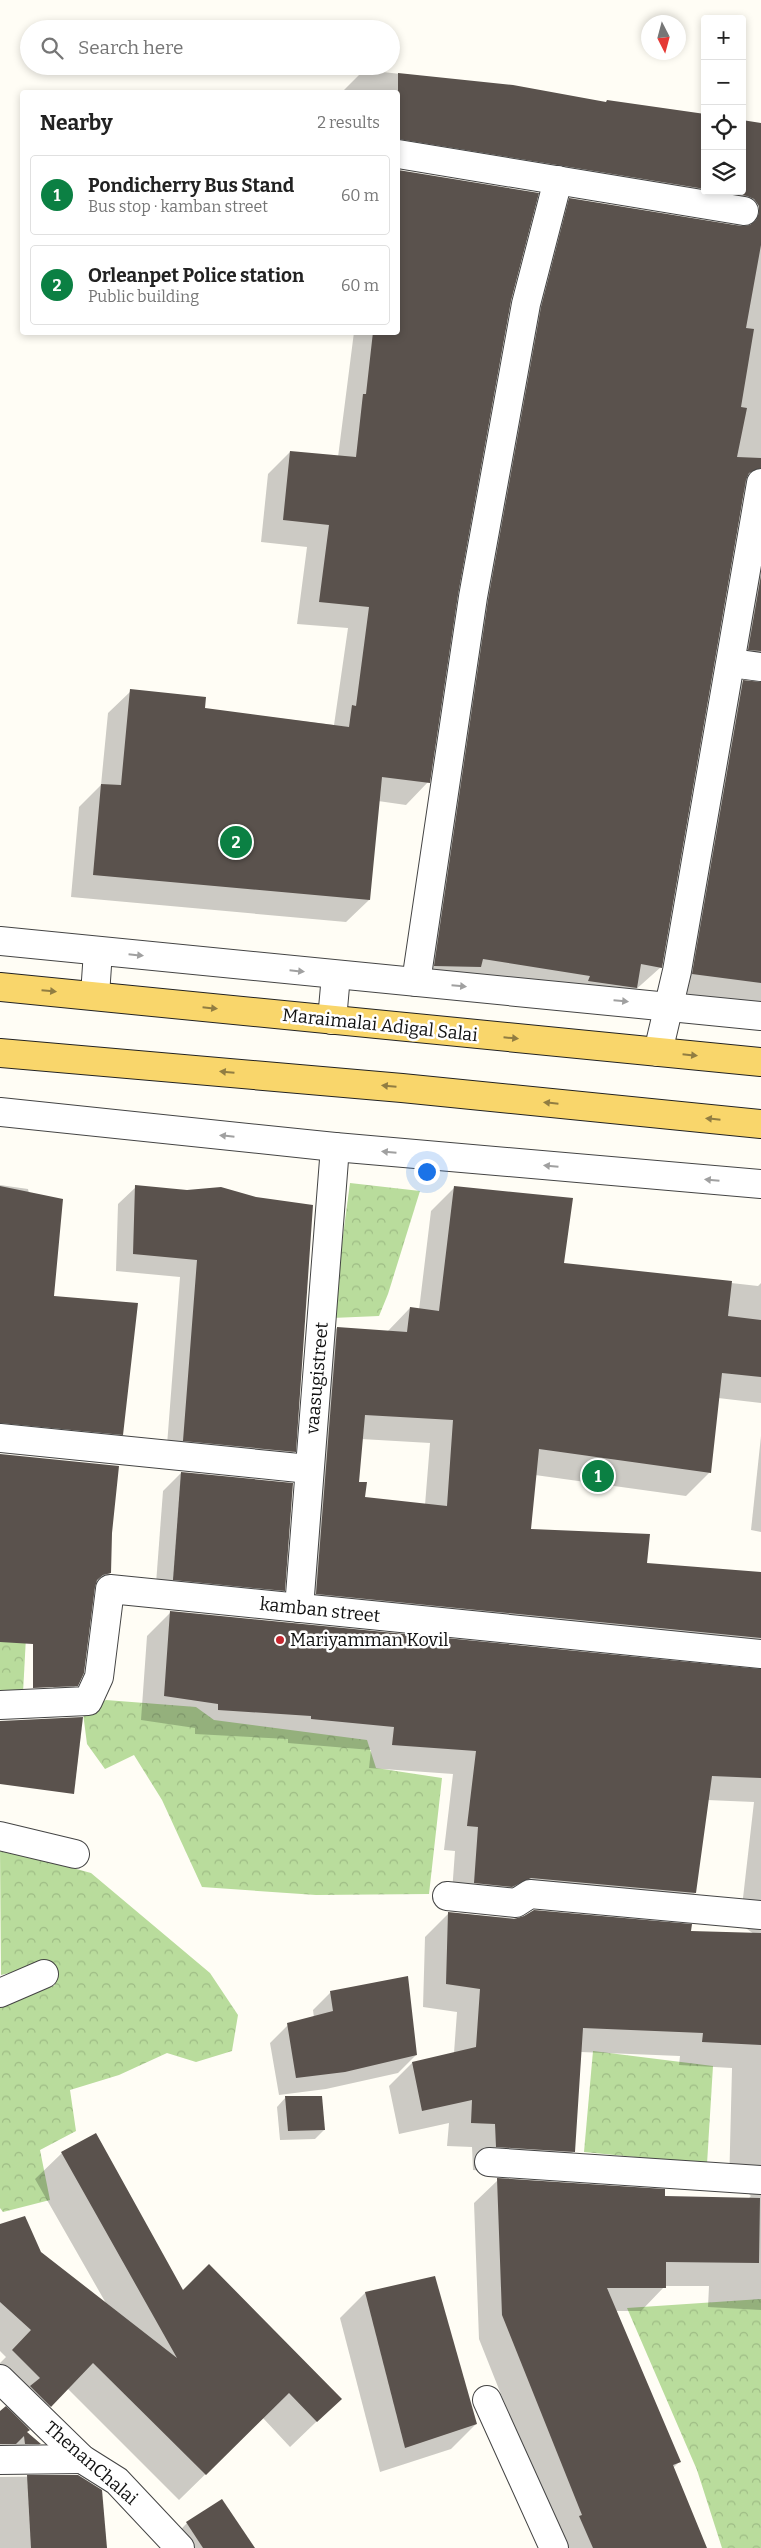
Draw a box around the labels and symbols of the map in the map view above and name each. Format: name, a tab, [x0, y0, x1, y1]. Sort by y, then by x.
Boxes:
north arrow	[641, 15, 686, 60]
pin: 2	[220, 823, 252, 861]
one-way arrow	[128, 951, 144, 959]
one-way arrow	[290, 967, 306, 975]
one-way arrow	[451, 982, 467, 990]
one-way arrow	[41, 987, 57, 995]
one-way arrow	[613, 998, 629, 1006]
one-way arrow	[203, 1004, 219, 1012]
street label: Maraimalai Adigal Salai	[281, 1004, 479, 1046]
one-way arrow	[504, 1034, 520, 1042]
one-way arrow	[683, 1051, 699, 1059]
one-way arrow	[219, 1068, 235, 1076]
one-way arrow	[381, 1082, 397, 1090]
one-way arrow	[543, 1099, 559, 1107]
one-way arrow	[704, 1115, 720, 1123]
one-way arrow	[219, 1132, 235, 1140]
one-way arrow	[380, 1148, 396, 1156]
your location	[414, 1159, 440, 1185]
one-way arrow	[542, 1162, 558, 1170]
one-way arrow	[704, 1176, 720, 1184]
street label: vaasugistreet	[301, 1320, 333, 1436]
pin: 1	[582, 1457, 614, 1495]
street label: kamban street	[259, 1593, 382, 1627]
place label: Mariyamman Kovil	[290, 1629, 449, 1651]
marker: Mariyamman Kovil	[274, 1634, 286, 1646]
street label: ThenanChalai	[40, 2417, 142, 2509]

